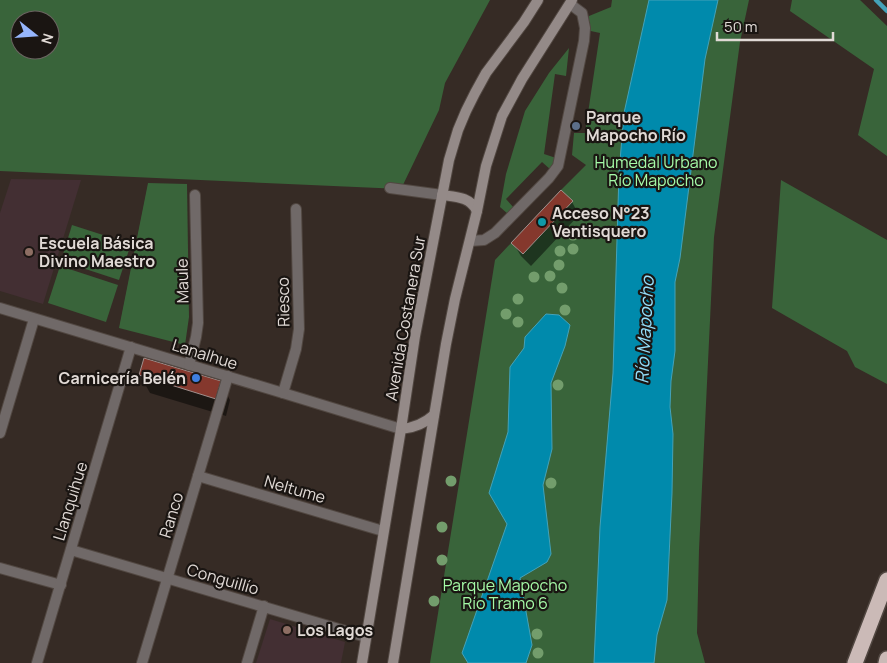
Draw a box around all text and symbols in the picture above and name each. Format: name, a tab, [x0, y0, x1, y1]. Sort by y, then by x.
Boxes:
north arrow	[10, 10, 60, 60]
scale bar	[717, 10, 833, 42]
text: 50 m	[724, 16, 758, 37]
text: N	[37, 31, 58, 47]
place label: Parque Mapocho Río	[586, 106, 686, 146]
marker: Parque Mapocho Río	[570, 120, 582, 132]
park label: Humedal Urbano Río Mapocho	[595, 151, 717, 191]
place label: Acceso N°23 Ventisquero	[552, 202, 650, 242]
marker: Acceso N°23 Ventisquero	[536, 216, 548, 228]
place label: Escuela Básica Divino Maestro	[39, 232, 155, 272]
street label: Avenida Costanera Sur	[380, 234, 430, 402]
marker: Escuela Básica Divino Maestro	[23, 246, 35, 258]
street label: Maule	[171, 258, 193, 304]
water label: Río Mapocho	[629, 274, 659, 384]
street label: Riesco	[272, 277, 294, 327]
street label: Lanalhue	[169, 334, 241, 374]
place label: Carnicería Belén	[59, 367, 186, 389]
marker: Carnicería Belén	[190, 372, 202, 384]
street label: Llanquihue	[48, 459, 92, 543]
street label: Neltume	[262, 470, 328, 508]
street label: Ranco	[154, 490, 188, 540]
street label: Conguillío	[184, 558, 262, 600]
park label: Parque Mapocho Río Tramo 6	[443, 574, 567, 614]
place label: Los Lagos	[297, 619, 373, 641]
marker: Los Lagos	[281, 624, 293, 636]

